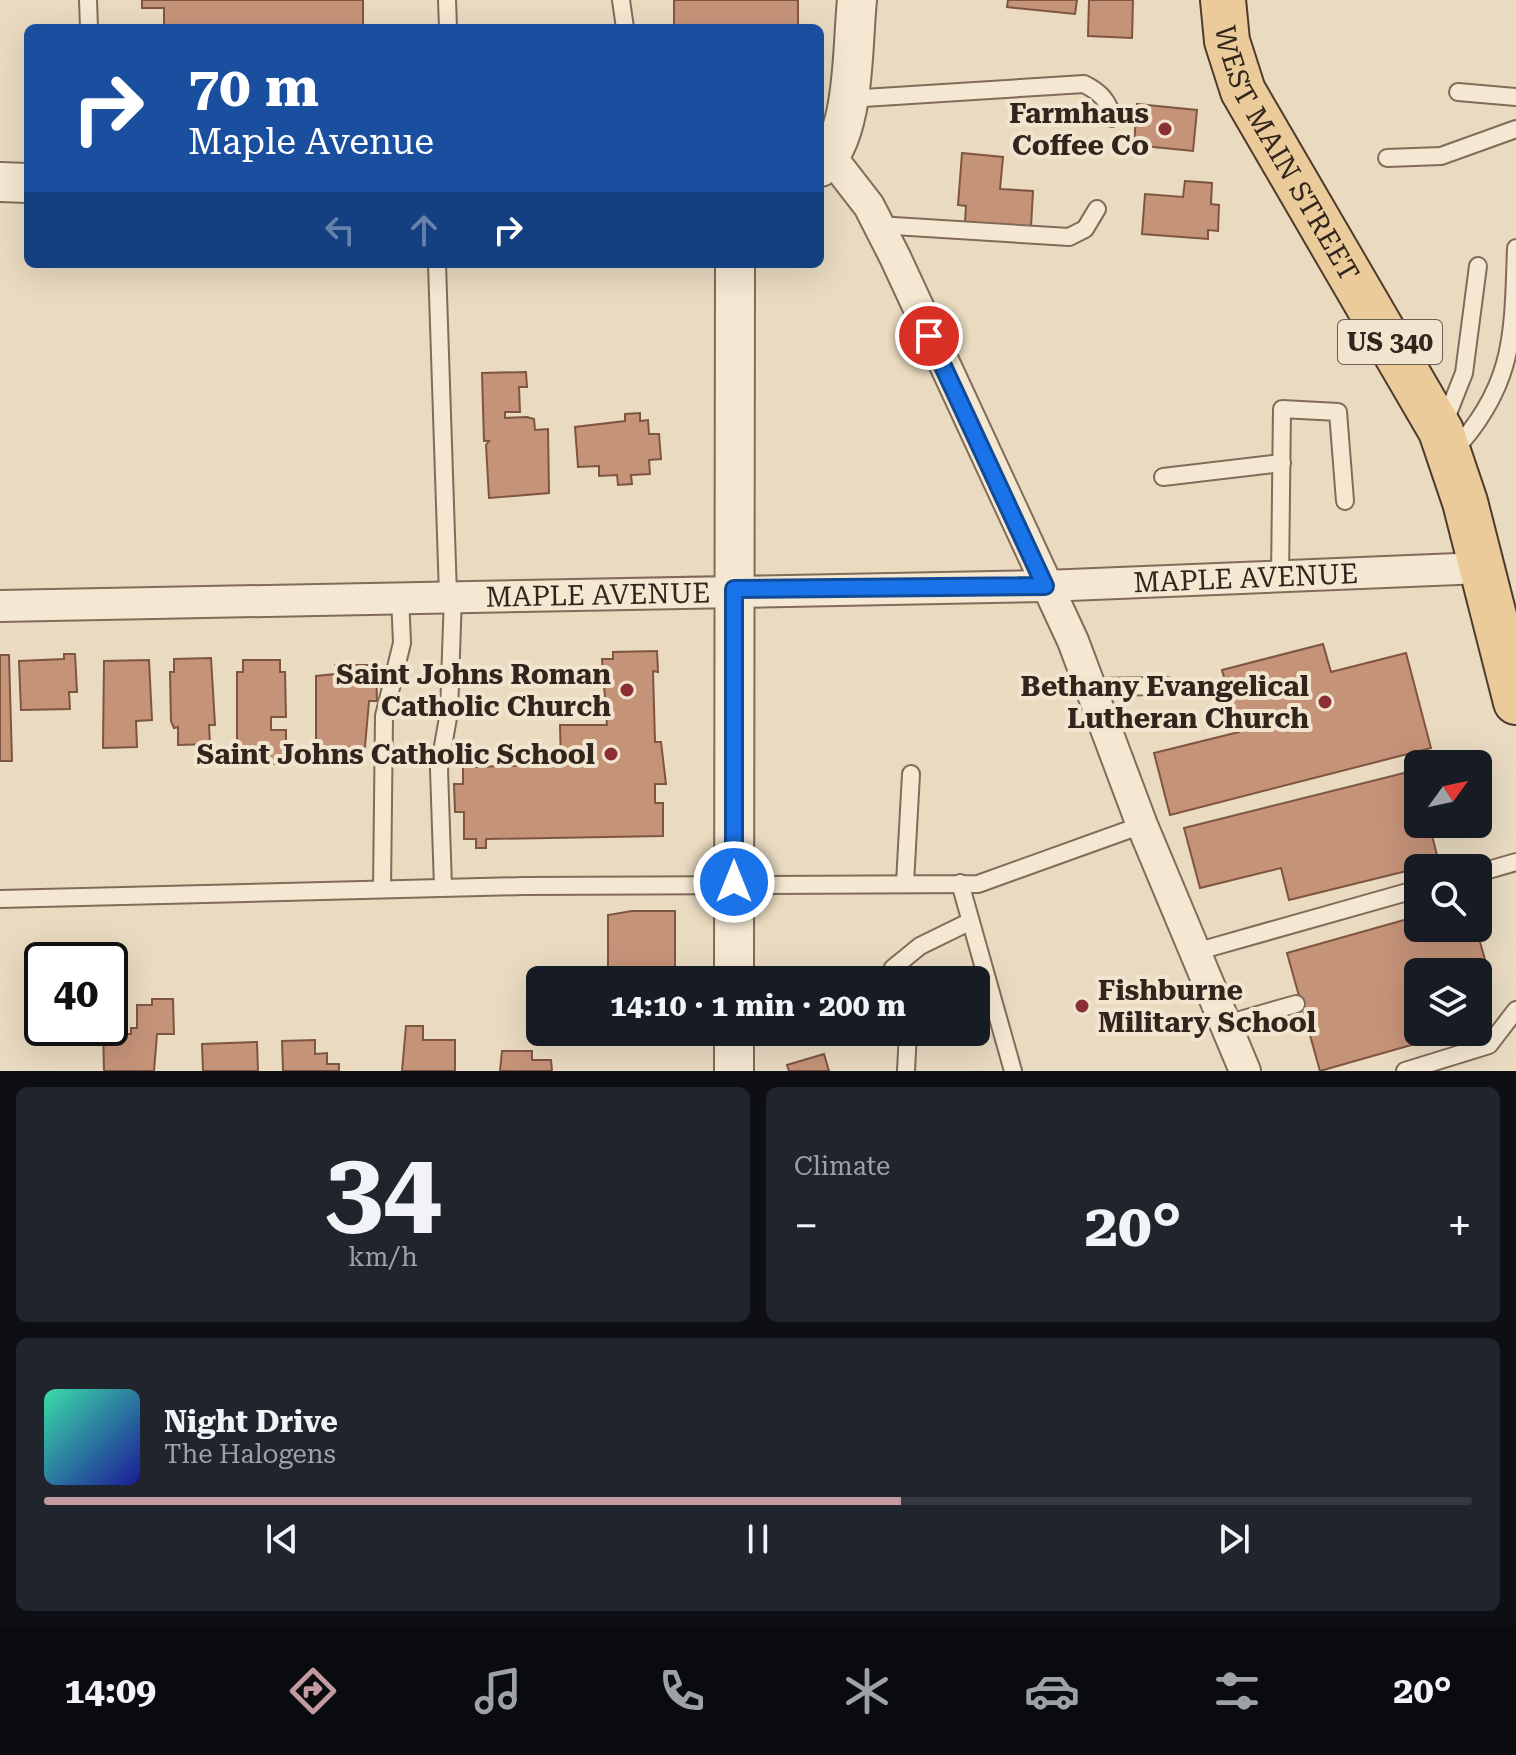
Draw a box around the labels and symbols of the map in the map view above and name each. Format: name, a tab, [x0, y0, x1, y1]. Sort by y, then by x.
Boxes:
street label: WEST MAIN STREET	[1209, 24, 1366, 287]
place label: Farmhaus Coffee Co	[1009, 97, 1149, 162]
marker: Farmhaus Coffee Co	[1156, 120, 1174, 138]
pin	[895, 302, 963, 370]
road number: US 340	[1338, 320, 1442, 364]
street label: MAPLE AVENUE	[1133, 557, 1359, 599]
street label: MAPLE AVENUE	[485, 576, 711, 613]
place label: Saint Johns Roman Catholic Church	[336, 658, 611, 723]
place label: Bethany Evangelical Lutheran Church	[1021, 670, 1309, 735]
marker: Saint Johns Roman Catholic Church	[618, 681, 636, 699]
marker: Bethany Evangelical Lutheran Church	[1316, 693, 1334, 711]
place label: Saint Johns Catholic School	[196, 738, 595, 771]
marker: Saint Johns Catholic School	[602, 745, 620, 763]
north arrow	[1404, 750, 1492, 838]
position arrow	[692, 840, 776, 924]
speed limit sign: 40	[24, 942, 128, 1046]
place label: Fishburne Military School	[1098, 974, 1316, 1039]
marker: Fishburne Military School	[1073, 997, 1091, 1015]

